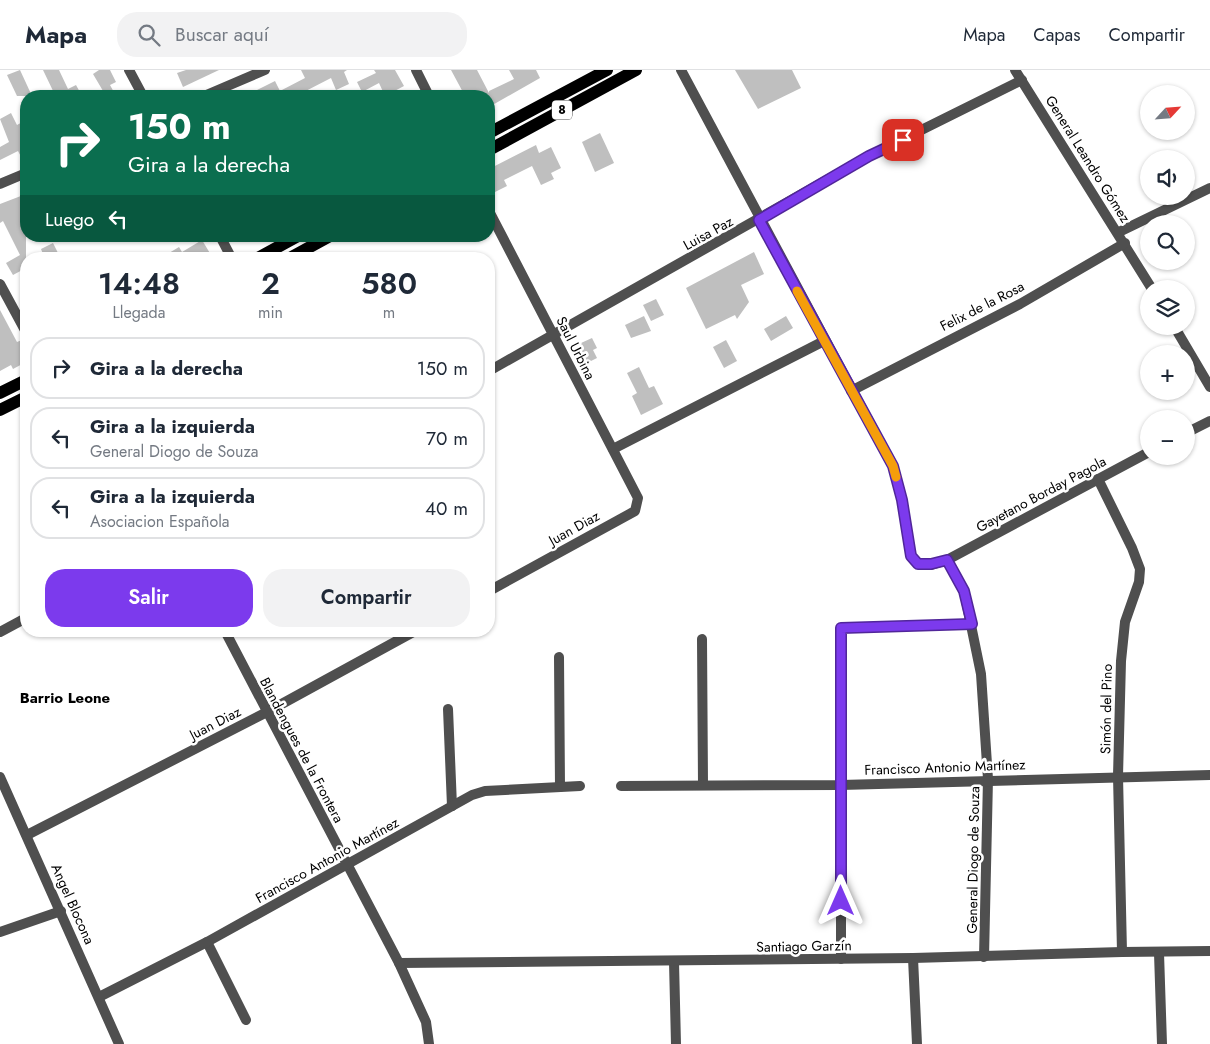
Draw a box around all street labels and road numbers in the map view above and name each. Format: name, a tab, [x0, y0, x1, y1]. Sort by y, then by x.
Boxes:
street label: General Leandro Gómez	[1041, 92, 1136, 227]
road number: 8	[552, 100, 572, 120]
street label: Luisa Paz	[680, 211, 737, 255]
street label: Felix de la Rosa	[936, 276, 1028, 336]
street label: Saul Urbina	[552, 313, 600, 383]
street label: Gayetano Borday Pagola	[972, 451, 1110, 537]
street label: Juan Diaz	[543, 506, 604, 551]
street label: Simón del Pino	[1095, 663, 1117, 754]
street label: Blandengues de la Frontera	[255, 674, 349, 826]
street label: Juan Diaz	[184, 701, 245, 745]
street label: Francisco Antonio Martínez	[864, 754, 1026, 780]
street label: General Diogo de Souza	[962, 786, 984, 934]
street label: Francisco Antonio Martínez	[252, 812, 403, 908]
street label: Angel Blocona	[46, 861, 100, 947]
street label: Santiago Garzín	[756, 935, 852, 957]

